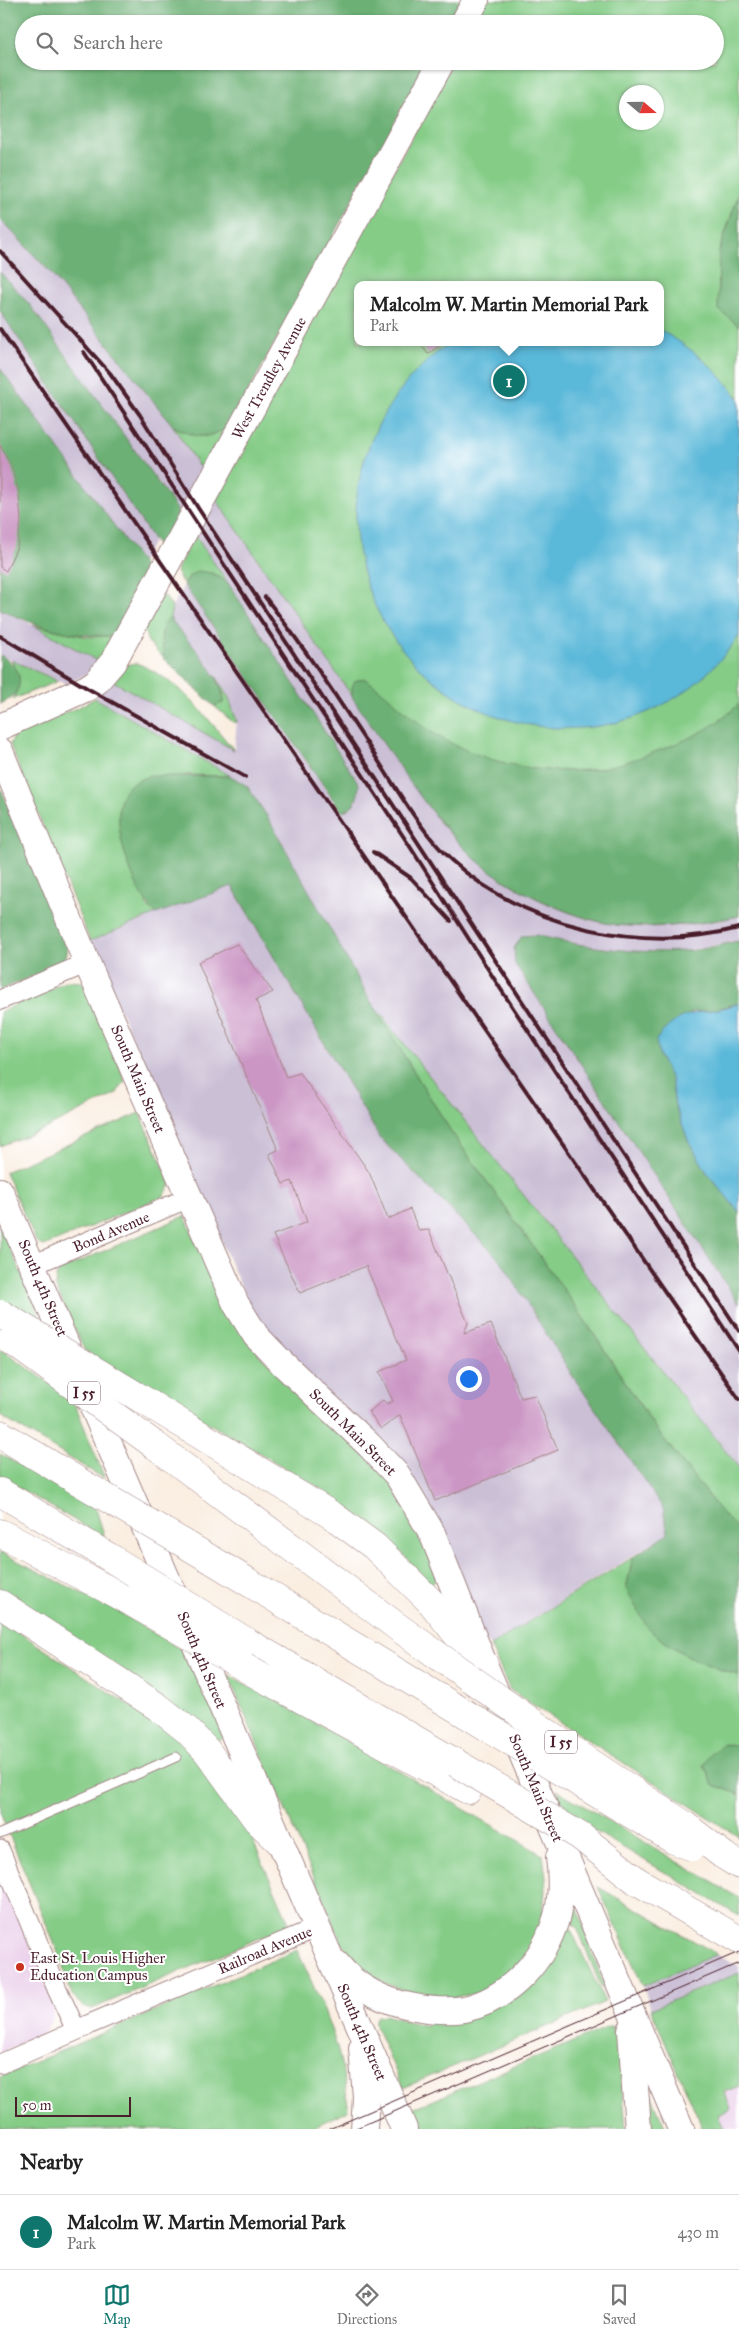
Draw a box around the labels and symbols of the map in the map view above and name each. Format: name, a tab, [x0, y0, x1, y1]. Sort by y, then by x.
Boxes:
north arrow	[619, 85, 664, 130]
street label: West Trendley Avenue	[228, 314, 310, 442]
pin: 1	[493, 362, 525, 400]
street label: South Main Street	[107, 1022, 169, 1136]
street label: Bond Avenue	[70, 1208, 152, 1256]
street label: South 4th Street	[14, 1237, 72, 1340]
your location	[456, 1366, 482, 1392]
road number: I 55	[68, 1382, 100, 1405]
street label: South Main Street	[306, 1385, 401, 1480]
street label: South 4th Street	[173, 1609, 231, 1712]
road number: I 55	[545, 1730, 577, 1754]
street label: South Main Street	[505, 1731, 567, 1845]
street label: Railroad Avenue	[215, 1922, 315, 1978]
place label: East St. Louis Higher Education Campus	[30, 1949, 166, 1984]
marker: East St. Louis Higher Education Campus	[14, 1961, 26, 1973]
street label: South 4th Street	[333, 1981, 391, 2084]
scale bar	[15, 2094, 131, 2117]

